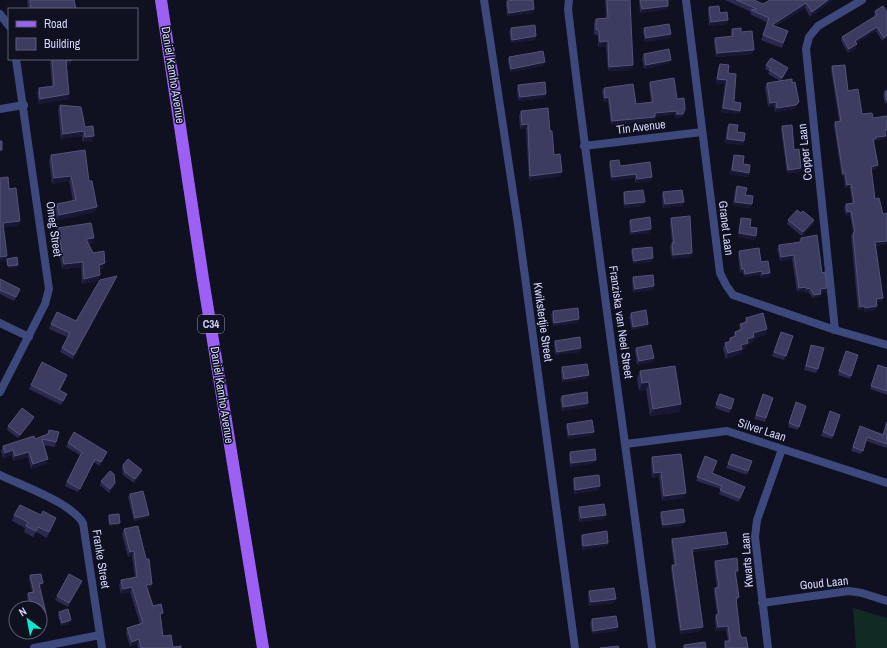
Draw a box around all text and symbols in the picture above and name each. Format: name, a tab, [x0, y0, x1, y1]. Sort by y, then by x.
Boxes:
legend	[8, 8, 138, 60]
text: Road	[44, 16, 68, 32]
street label: Daniel Kamho Avenue	[157, 25, 189, 125]
text: Building	[44, 36, 81, 52]
street label: Tin Avenue	[616, 116, 666, 138]
street label: Copper Laan	[794, 123, 816, 181]
street label: Omeg Street	[42, 200, 66, 258]
street label: Granet Laan	[715, 200, 737, 256]
street label: Franziska van Neel Street	[605, 265, 637, 380]
street label: Kwikstertjie Street	[530, 281, 557, 363]
road number: C34	[198, 315, 224, 333]
street label: Daniel Kamho Avenue	[206, 345, 238, 445]
street label: Silver Laan	[736, 415, 788, 445]
street label: Franke Street	[88, 528, 114, 590]
street label: Kwarts Laan	[737, 532, 757, 588]
street label: Goud Laan	[799, 572, 849, 594]
north arrow	[8, 600, 48, 640]
text: N	[16, 604, 29, 619]

